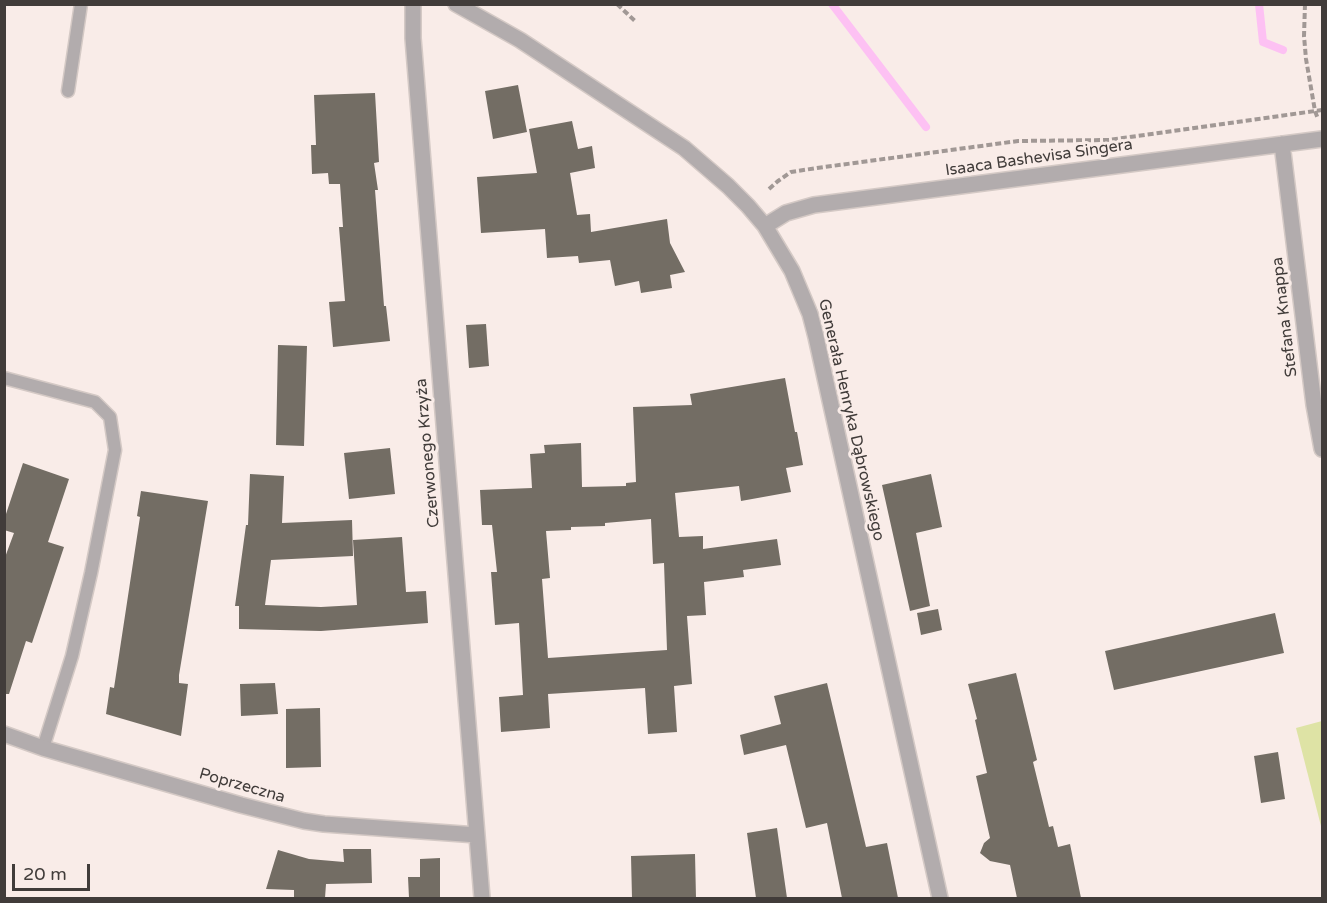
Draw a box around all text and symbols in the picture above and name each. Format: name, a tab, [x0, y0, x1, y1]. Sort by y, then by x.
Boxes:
street label: Isaaca Bashevisa Singera	[944, 135, 1134, 181]
street label: Stefana Knappa	[1268, 256, 1302, 378]
street label: Generała Henryka Dąbrowskiego	[814, 297, 888, 543]
street label: Czerwonego Krzyża	[412, 378, 444, 528]
street label: Poprzeczna	[197, 765, 287, 807]
scale bar	[15, 852, 93, 890]
text: 20 m	[23, 863, 67, 885]

